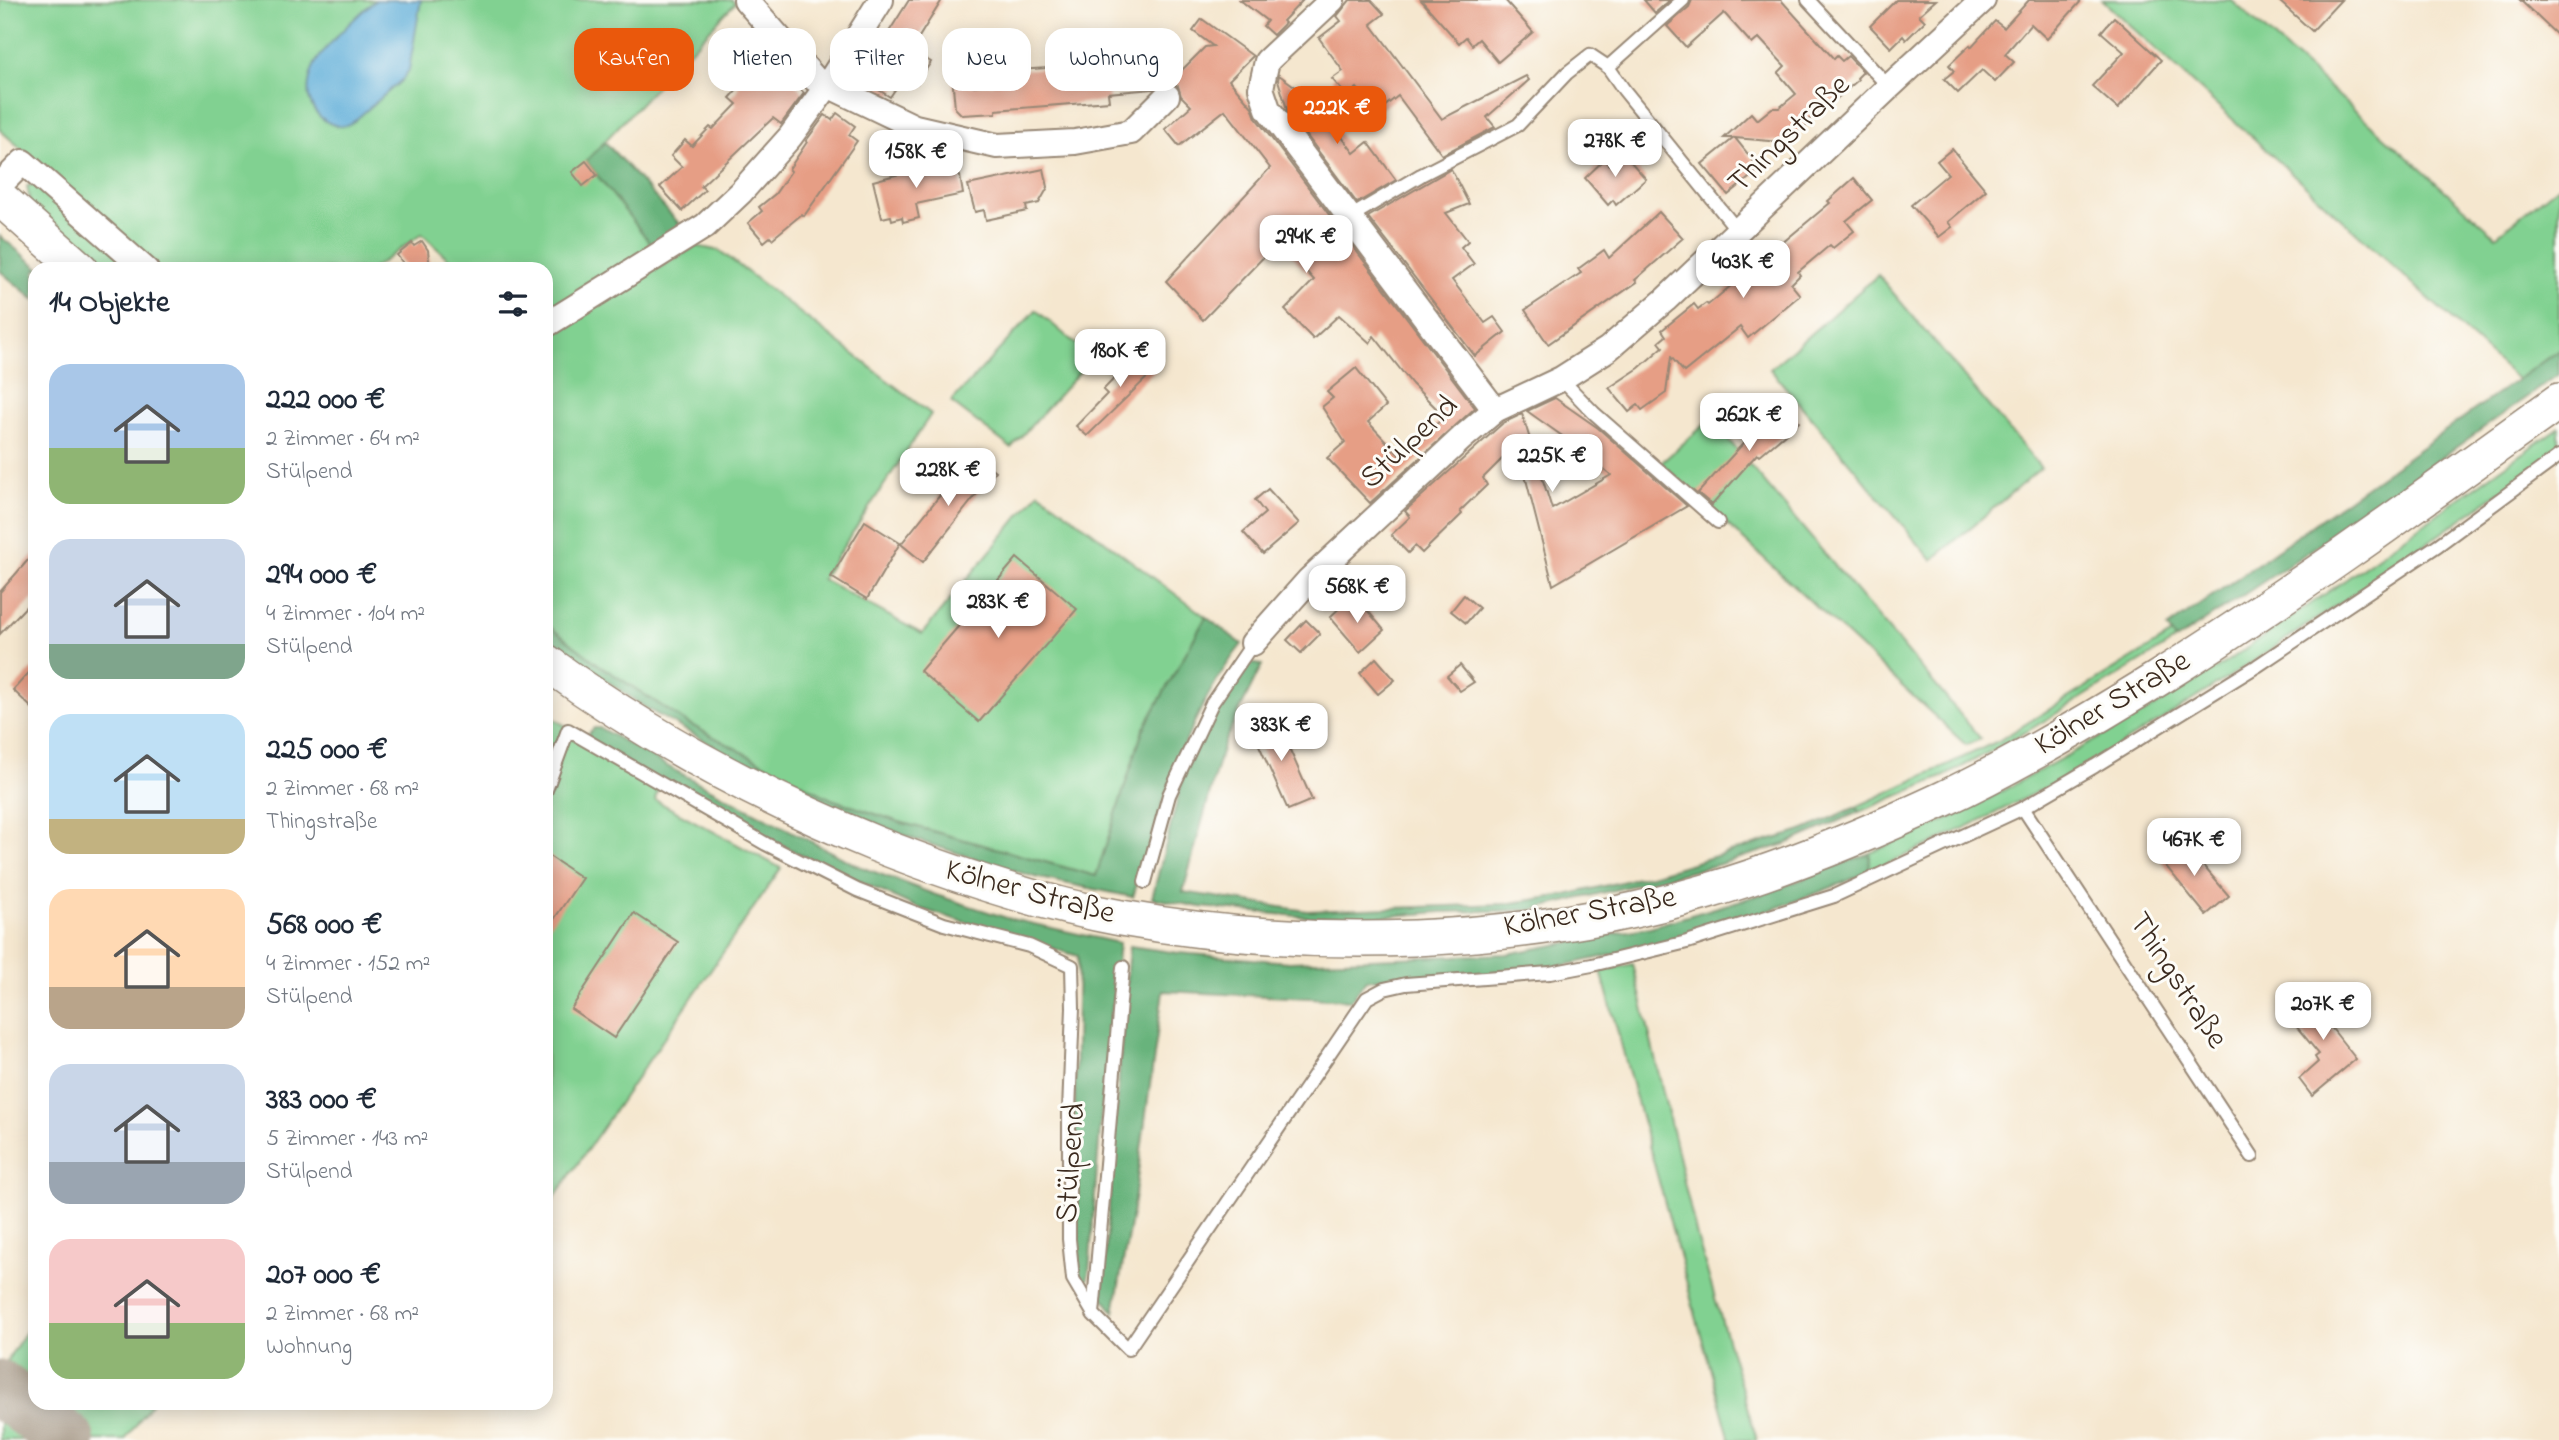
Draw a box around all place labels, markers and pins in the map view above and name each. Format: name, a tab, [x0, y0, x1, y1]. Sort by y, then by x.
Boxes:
pin: 222K €	[1280, 86, 1394, 146]
pin: 278K €	[1558, 120, 1672, 179]
pin: 158K €	[859, 130, 973, 190]
pin: 294K €	[1249, 216, 1363, 275]
pin: 403K €	[1686, 240, 1800, 300]
pin: 180K €	[1063, 330, 1177, 389]
pin: 262K €	[1692, 393, 1806, 453]
pin: 225K €	[1495, 434, 1609, 494]
pin: 228K €	[891, 448, 1005, 508]
pin: 568K €	[1300, 566, 1414, 625]
pin: 283K €	[941, 580, 1055, 640]
pin: 383K €	[1224, 704, 1338, 763]
pin: 467K €	[2137, 818, 2251, 878]
pin: 207K €	[2266, 982, 2380, 1042]

